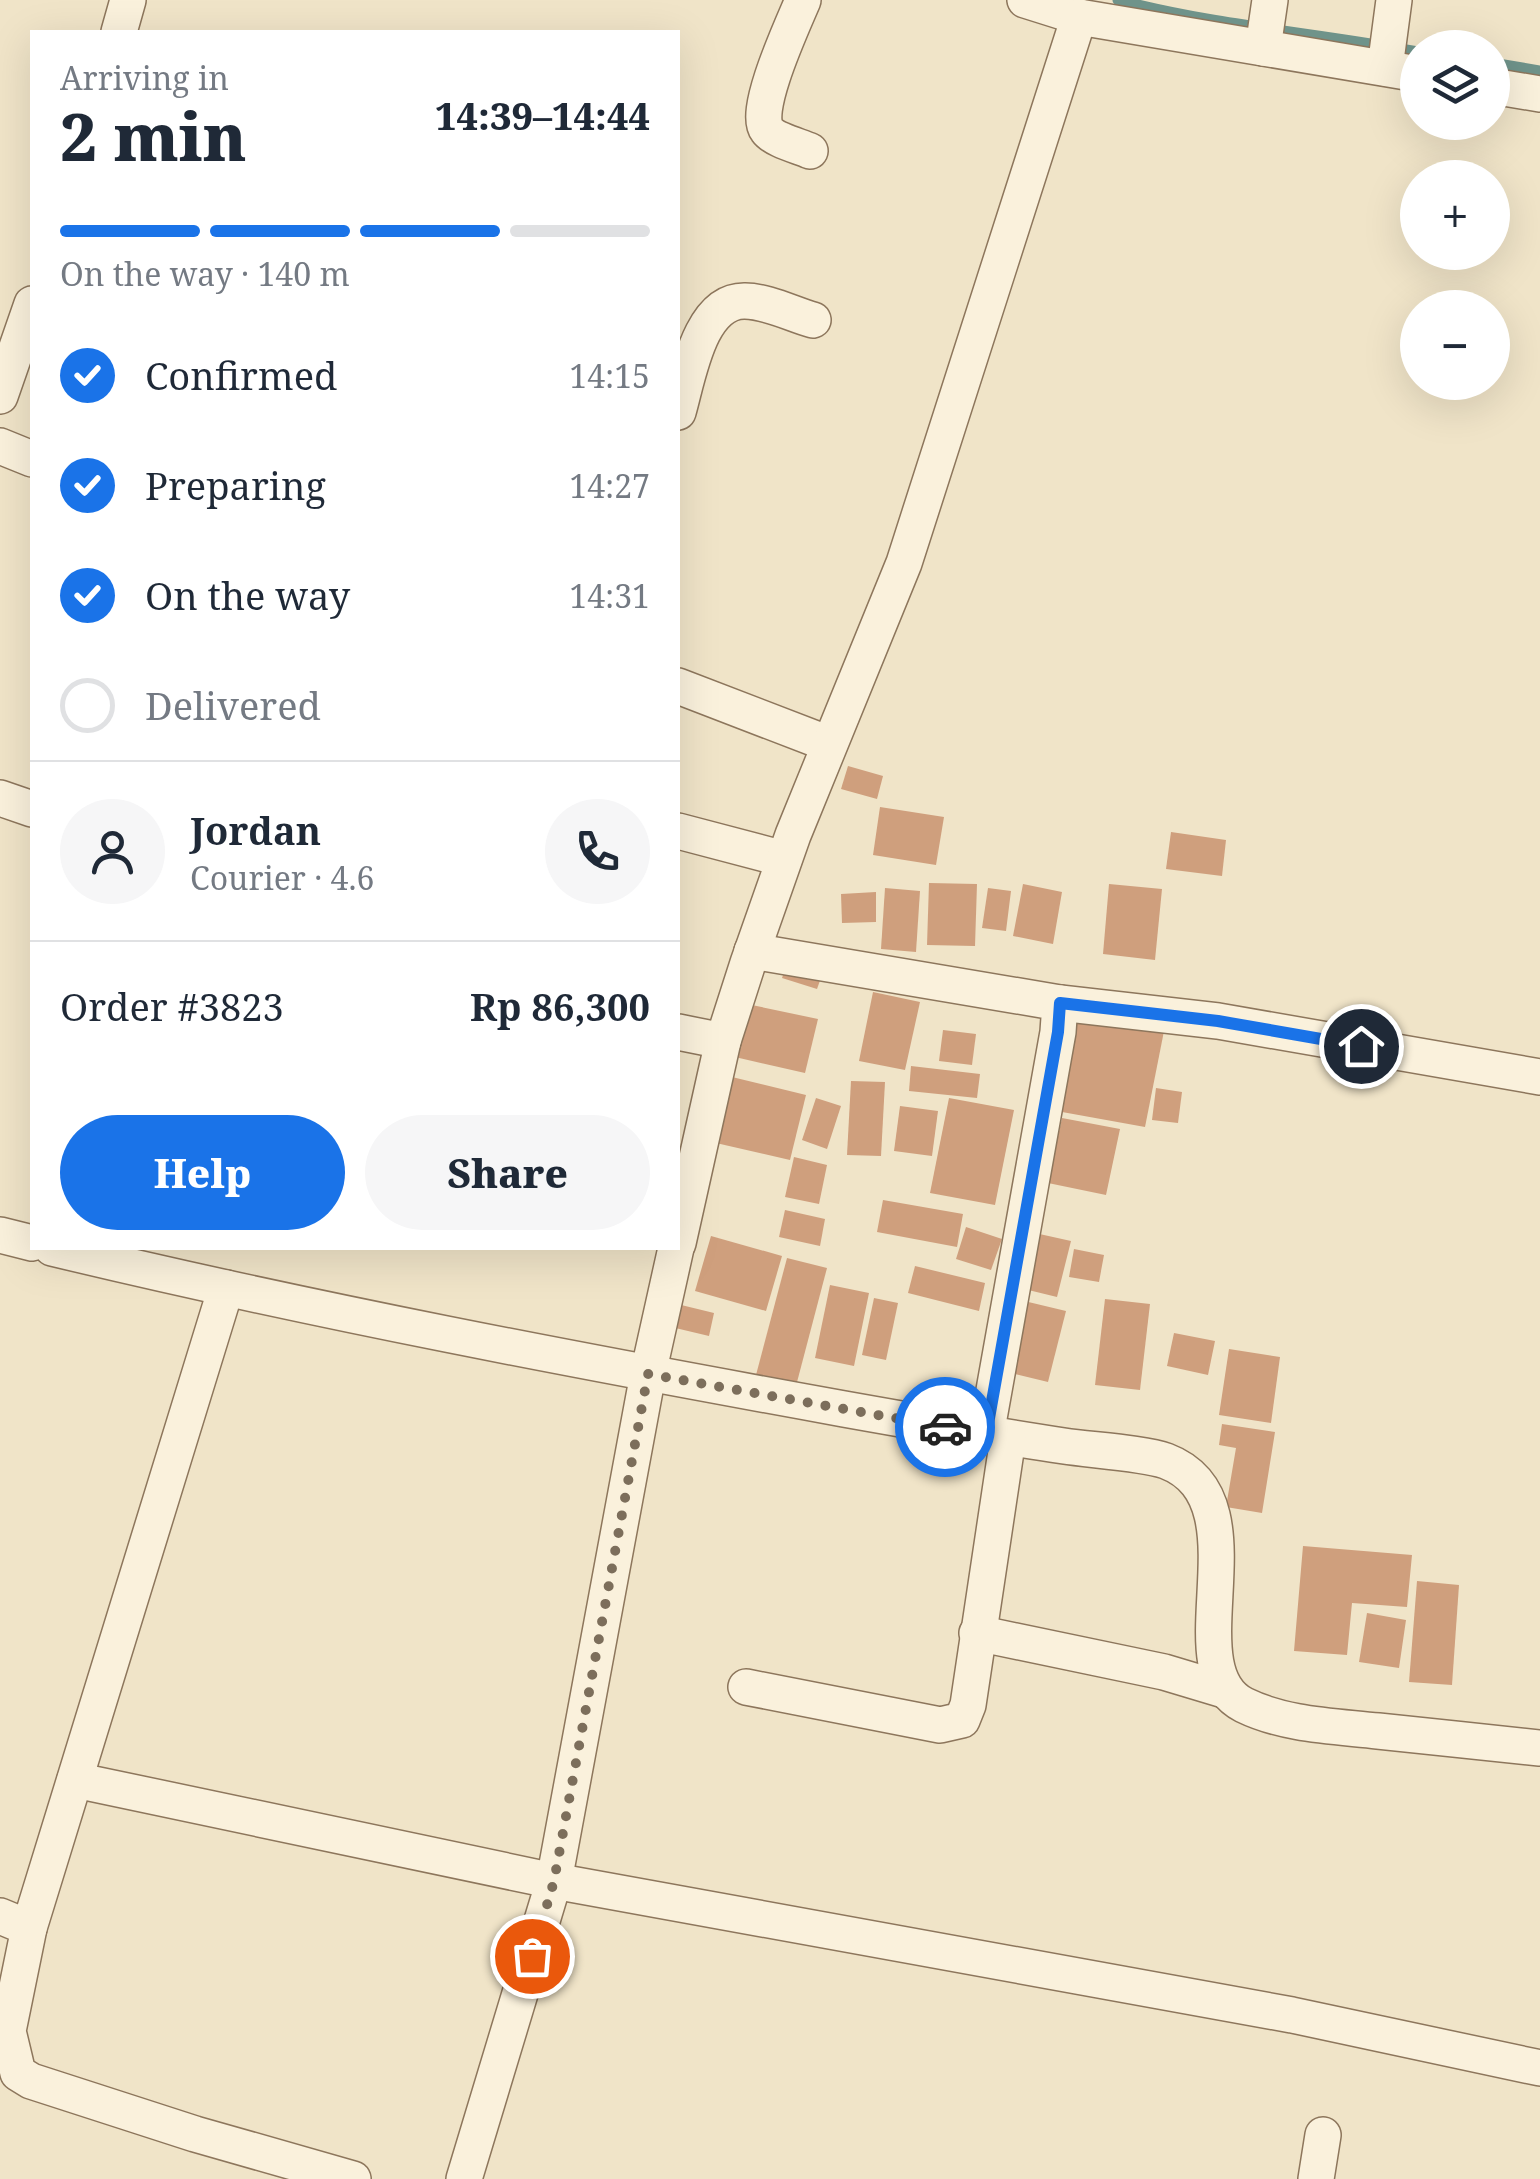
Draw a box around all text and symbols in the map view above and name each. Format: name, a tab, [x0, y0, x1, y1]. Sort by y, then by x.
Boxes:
map controls	[1400, 30, 1510, 400]
button: layers	[1400, 30, 1510, 140]
text: Arriving in	[60, 56, 229, 99]
text: 14:39–14:44	[435, 89, 650, 141]
text: 2 min	[60, 92, 247, 180]
button: +	[1400, 160, 1510, 270]
text: On the way · 140 m	[60, 252, 350, 295]
button: −	[1400, 290, 1510, 400]
icon: check	[60, 348, 115, 403]
text: Confirmed	[145, 349, 337, 401]
text: 14:15	[569, 354, 650, 397]
icon: check	[60, 458, 115, 513]
text: Preparing	[145, 459, 326, 511]
text: 14:27	[569, 464, 650, 507]
icon: check	[60, 568, 115, 623]
text: On the way	[145, 569, 350, 621]
text: 14:31	[569, 574, 650, 617]
text: Delivered	[145, 679, 321, 731]
button: person	[60, 799, 165, 904]
button: phone	[545, 799, 650, 904]
text: Jordan	[190, 804, 321, 856]
text: Courier · 4.6	[190, 856, 374, 899]
text: Order #3823	[60, 980, 284, 1032]
text: Rp 86,300	[470, 980, 650, 1032]
pin	[1319, 1004, 1404, 1089]
icon: home	[1334, 1019, 1389, 1074]
button: Help	[60, 1115, 345, 1230]
button: Share	[365, 1115, 650, 1230]
courier	[895, 1377, 995, 1477]
icon: car	[918, 1400, 973, 1455]
pin	[490, 1914, 575, 1999]
icon: bag	[505, 1929, 560, 1984]

